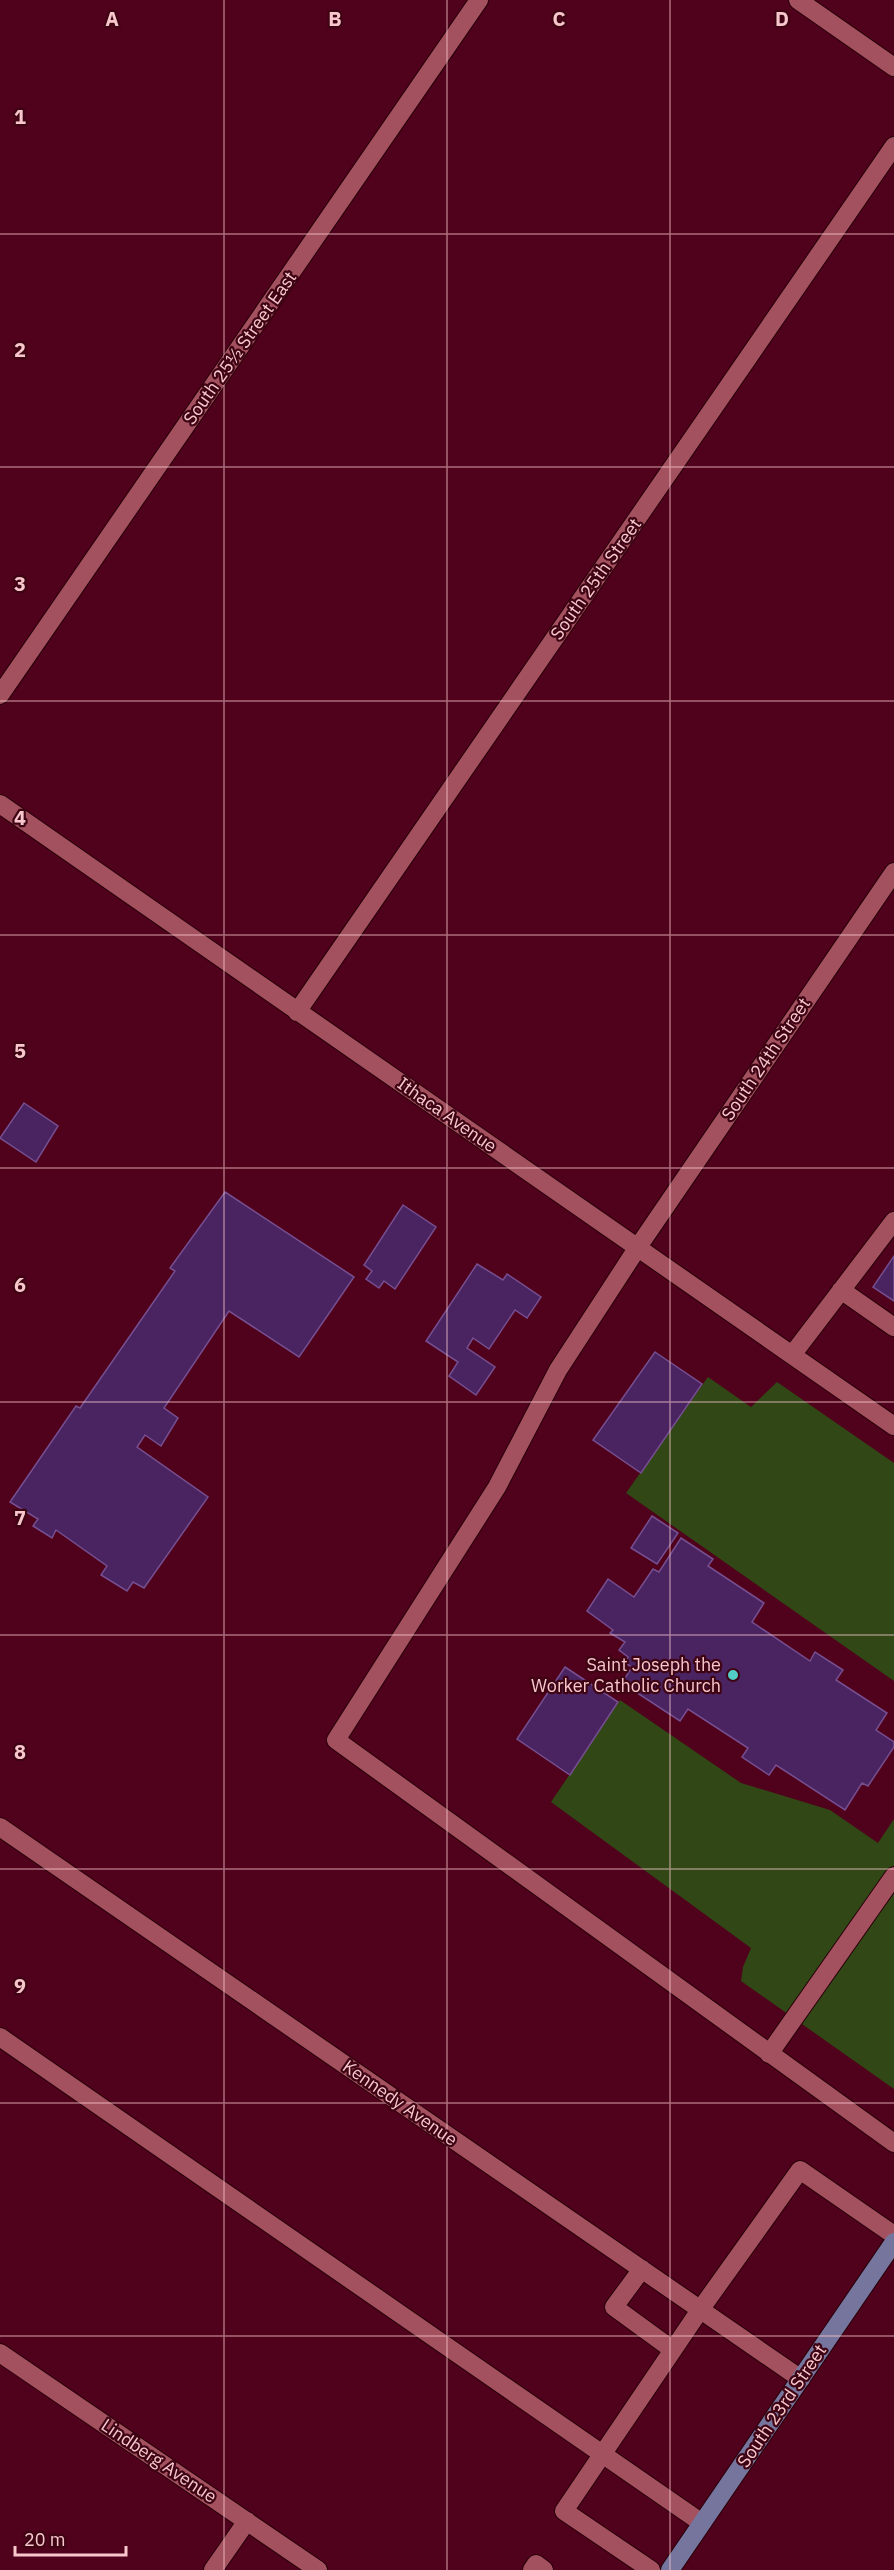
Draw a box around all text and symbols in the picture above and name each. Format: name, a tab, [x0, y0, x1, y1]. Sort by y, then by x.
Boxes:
text: A	[105, 5, 119, 32]
text: B	[328, 5, 342, 32]
text: C	[552, 5, 566, 32]
text: D	[775, 5, 789, 32]
text: 1	[14, 103, 26, 130]
street label: South 25½ Street East	[178, 267, 301, 429]
text: 2	[14, 336, 26, 363]
street label: South 25th Street	[545, 513, 646, 644]
text: 3	[14, 570, 26, 597]
text: 4	[14, 804, 26, 831]
street label: South 24th Street	[716, 993, 815, 1125]
text: 5	[14, 1037, 26, 1064]
street label: Ithaca Avenue	[393, 1072, 502, 1157]
text: 6	[14, 1271, 26, 1298]
text: 7	[14, 1504, 26, 1531]
place label: Saint Joseph the Worker Catholic Church	[531, 1653, 721, 1697]
marker: Saint Joseph the Worker Catholic Church	[726, 1668, 740, 1682]
text: 8	[14, 1738, 26, 1765]
text: 9	[14, 1972, 26, 1999]
street label: Kennedy Avenue	[338, 2054, 462, 2151]
street label: South 23rd Street	[732, 2340, 831, 2472]
street label: Lindberg Avenue	[97, 2413, 222, 2508]
scale bar	[15, 2519, 126, 2557]
text: 20 m	[24, 2528, 66, 2551]

